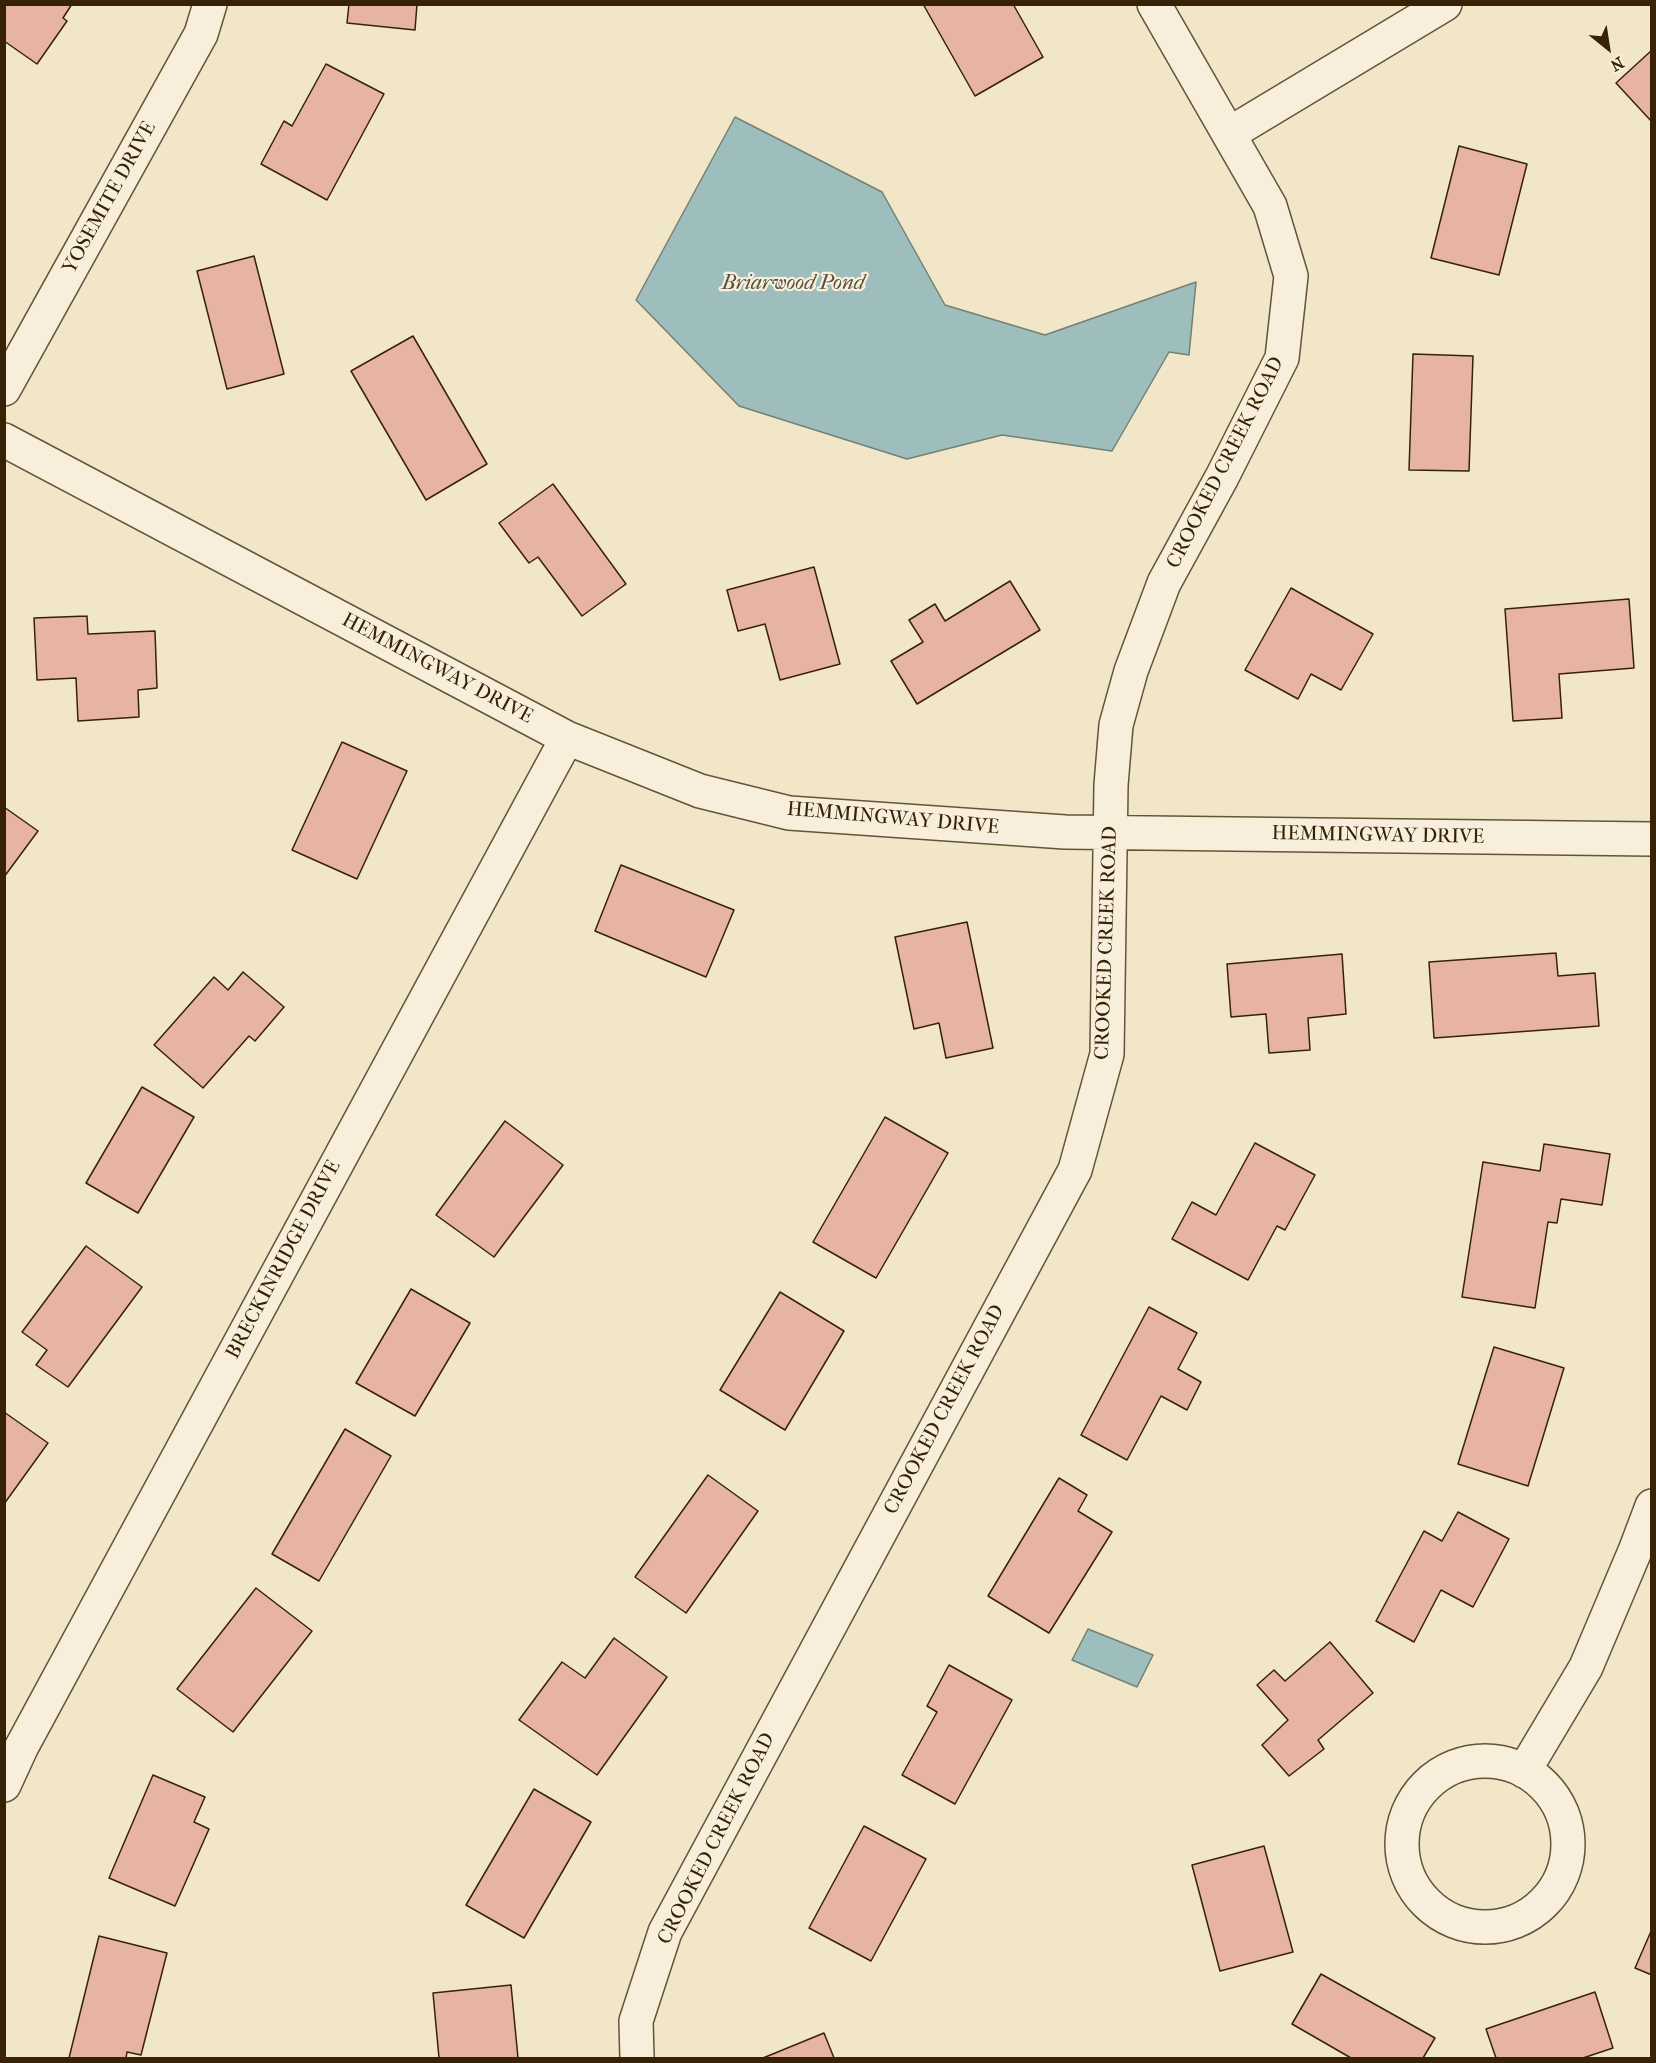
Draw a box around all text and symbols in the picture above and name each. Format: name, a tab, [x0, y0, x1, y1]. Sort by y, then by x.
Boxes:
north arrow	[1578, 18, 1638, 78]
text: N	[1607, 53, 1627, 75]
street label: YOSEMITE DRIVE	[58, 118, 162, 278]
water label: Briarwood Pond	[722, 271, 864, 297]
street label: CROOKED CREEK ROAD	[1162, 353, 1290, 573]
street label: HEMMINGWAY DRIVE	[337, 608, 537, 730]
street label: HEMMINGWAY DRIVE	[786, 798, 1000, 840]
street label: HEMMINGWAY DRIVE	[1271, 822, 1485, 850]
street label: CROOKED CREEK ROAD	[1091, 826, 1123, 1060]
street label: BRECKINRIDGE DRIVE	[221, 1157, 347, 1363]
street label: CROOKED CREEK ROAD	[879, 1301, 1011, 1519]
street label: CROOKED CREEK ROAD	[653, 1729, 781, 1949]

